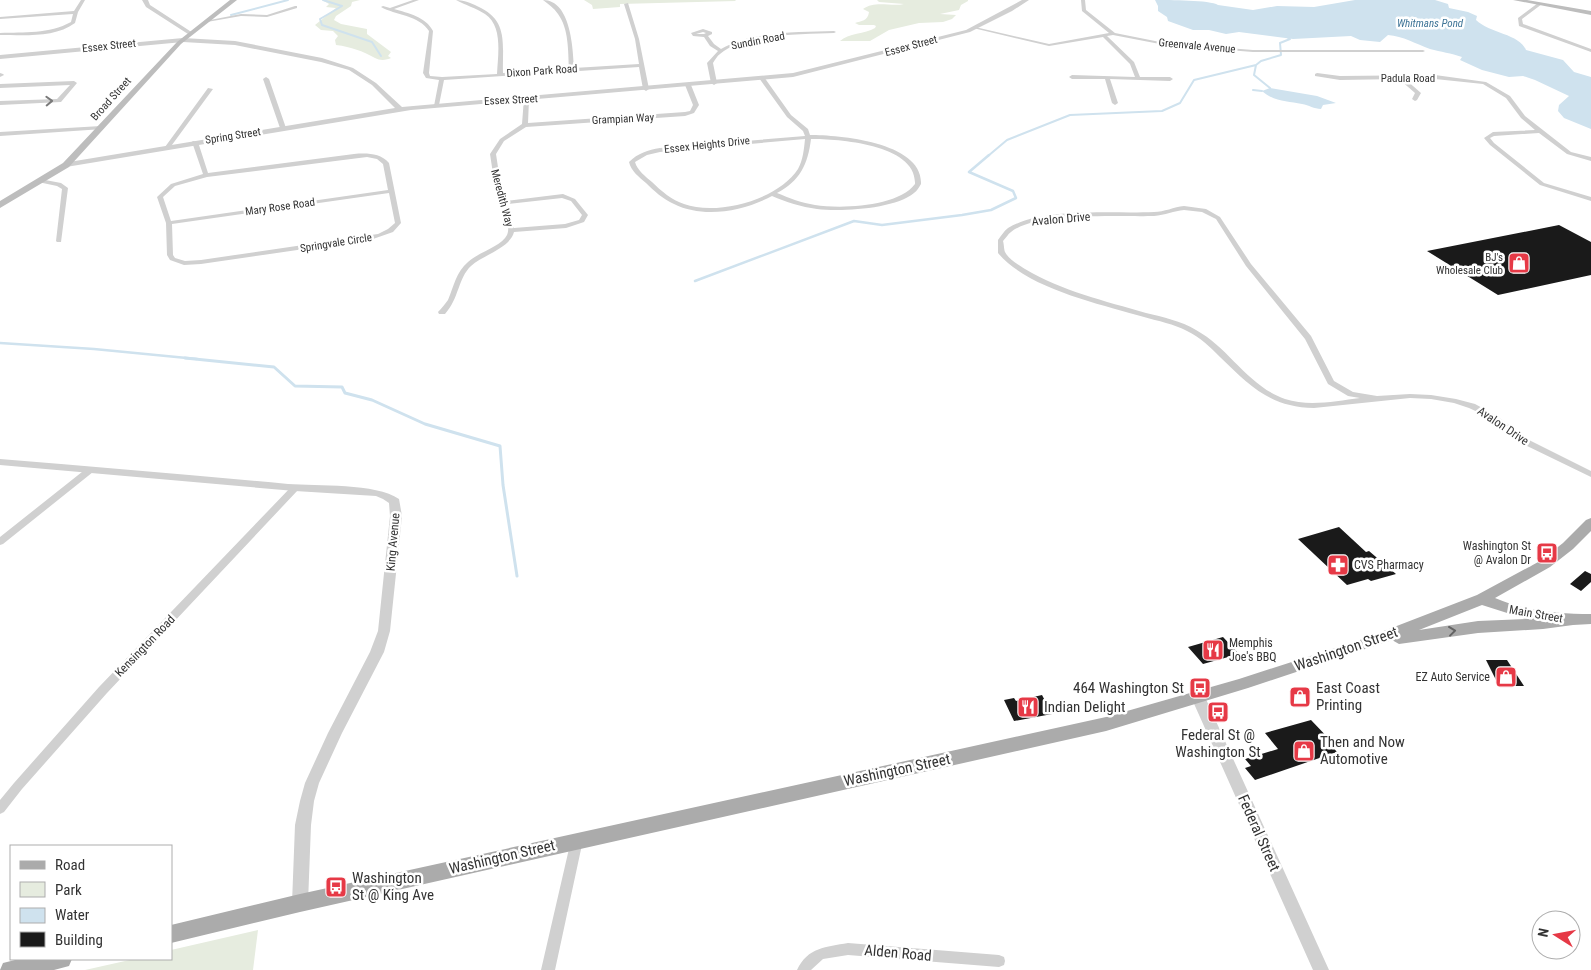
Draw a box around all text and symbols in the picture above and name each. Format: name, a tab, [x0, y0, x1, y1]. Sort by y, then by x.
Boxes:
water label: Whitmans Pond	[1397, 17, 1464, 30]
street label: Sundin Road	[730, 29, 786, 53]
street label: Essex Street	[883, 33, 939, 59]
street label: Greenvale Avenue	[1158, 36, 1236, 56]
street label: Essex Street	[82, 37, 136, 55]
street label: Dixon Park Road	[506, 62, 578, 80]
street label: Padula Road	[1381, 72, 1435, 85]
street label: Broad Street	[88, 75, 134, 123]
street label: Essex Street	[484, 92, 538, 108]
one-way arrow	[45, 96, 53, 106]
street label: Grampian Way	[592, 111, 655, 127]
street label: Spring Street	[204, 125, 262, 147]
street label: Essex Heights Drive	[664, 134, 750, 156]
street label: Meredith Way	[488, 168, 516, 229]
street label: Mary Rose Road	[244, 196, 316, 218]
street label: Avalon Drive	[1031, 209, 1091, 229]
street label: Springvale Circle	[299, 231, 373, 255]
place label: BJ's Wholesale Club	[1436, 251, 1503, 277]
shop icon: BJ's Wholesale Club	[1507, 251, 1531, 275]
street label: Avalon Drive	[1475, 404, 1532, 448]
street label: King Avenue	[383, 512, 403, 572]
place label: Washington St @ Avalon Dr	[1463, 539, 1531, 567]
bus stop icon: Washington St @ Avalon Dr	[1535, 541, 1559, 565]
pharmacy icon: CVS Pharmacy	[1326, 553, 1350, 577]
place label: CVS Pharmacy	[1354, 558, 1424, 572]
street label: Main Street	[1508, 602, 1564, 626]
street label: Kensington Road	[112, 612, 178, 680]
street label: Washington Street	[1292, 623, 1400, 675]
one-way arrow	[1448, 626, 1456, 637]
place label: Memphis Joe's BBQ	[1229, 636, 1277, 664]
restaurant icon: Memphis Joe's BBQ	[1201, 638, 1225, 662]
shop icon: EZ Auto Service	[1494, 665, 1518, 689]
place label: EZ Auto Service	[1415, 670, 1490, 684]
bus stop icon: 464 Washington St	[1188, 676, 1212, 700]
place label: 464 Washington St	[1073, 679, 1184, 697]
place label: East Coast Printing	[1316, 679, 1380, 714]
shop icon: East Coast Printing	[1288, 685, 1312, 709]
restaurant icon: Indian Delight	[1016, 695, 1040, 719]
place label: Indian Delight	[1044, 698, 1125, 716]
bus stop icon: Federal St @ Washington St	[1206, 700, 1230, 724]
place label: Federal St @ Washington St	[1175, 726, 1261, 761]
place label: Then and Now Automotive	[1320, 733, 1405, 768]
shop icon: Then and Now Automotive	[1292, 739, 1316, 763]
street label: Washington Street	[842, 750, 952, 790]
street label: Federal Street	[1234, 792, 1284, 874]
street label: Washington Street	[447, 836, 557, 878]
legend	[10, 845, 172, 960]
text: Road	[55, 856, 85, 874]
place label: Washington St @ King Ave	[352, 869, 434, 904]
bus stop icon: Washington St @ King Ave	[324, 875, 348, 899]
text: Park	[55, 881, 82, 899]
text: Water	[55, 906, 90, 924]
north arrow	[1531, 910, 1581, 960]
text: N	[1535, 927, 1552, 938]
text: Building	[55, 931, 103, 949]
street label: Alden Road	[864, 941, 932, 965]

